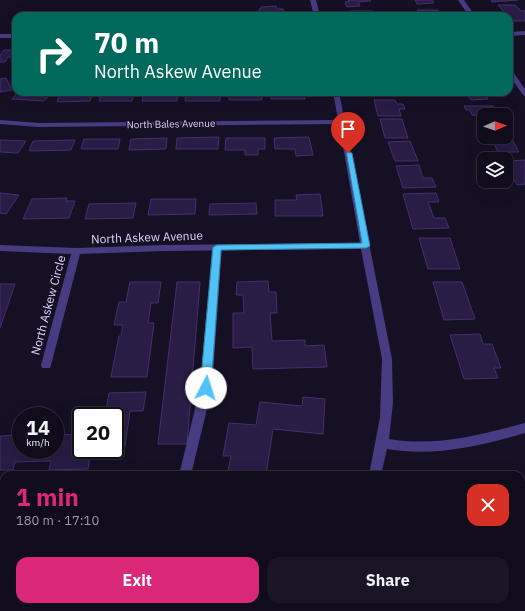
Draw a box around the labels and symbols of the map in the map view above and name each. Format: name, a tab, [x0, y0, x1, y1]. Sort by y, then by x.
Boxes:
north arrow	[477, 108, 513, 144]
pin	[331, 112, 365, 153]
street label: North Bales Avenue	[127, 117, 216, 131]
street label: North Askew Avenue	[91, 228, 204, 246]
street label: North Askew Circle	[27, 253, 69, 356]
position arrow	[185, 367, 227, 409]
speed limit sign: 20	[72, 407, 124, 459]

